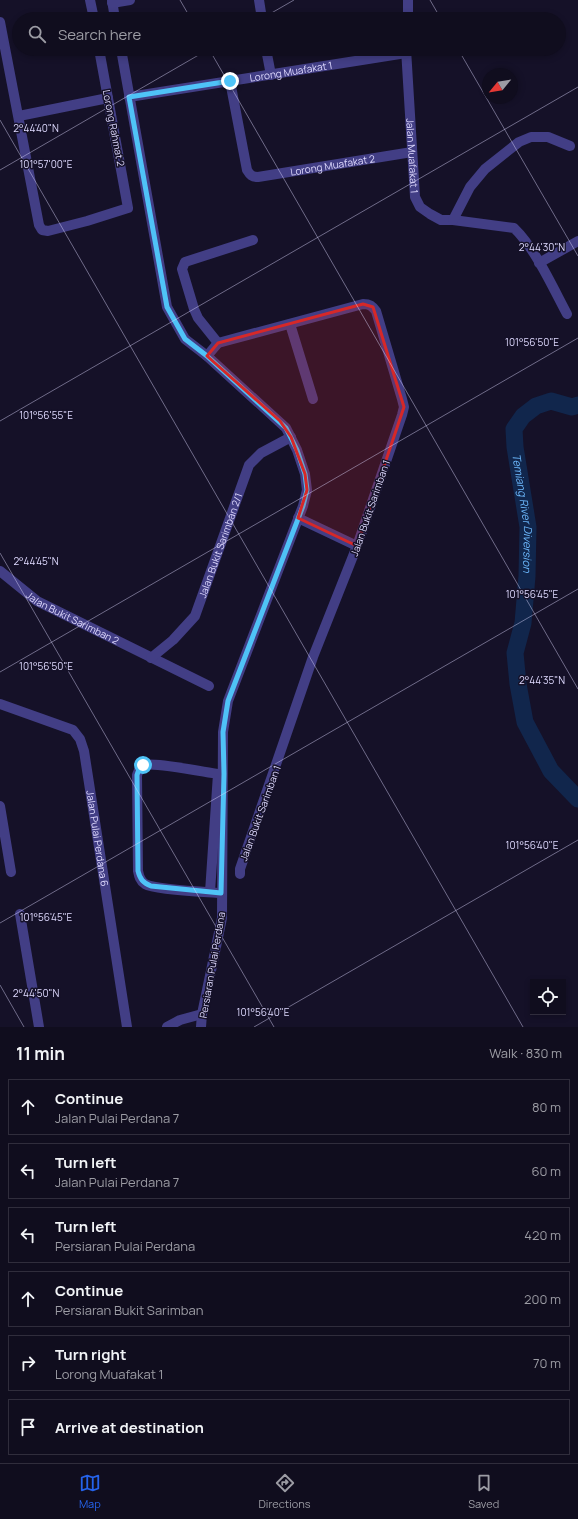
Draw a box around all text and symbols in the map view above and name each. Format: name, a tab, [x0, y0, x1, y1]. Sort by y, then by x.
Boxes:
search box	[12, 12, 566, 56]
icon: search	[26, 23, 48, 45]
text: Search here	[58, 24, 141, 45]
street label: Lorong Muafakat 1	[249, 58, 333, 85]
north arrow	[482, 68, 518, 104]
route end	[221, 72, 239, 90]
street label: Lorong Rahmat 2	[100, 88, 128, 168]
street label: Jalan Muafakat 1	[403, 118, 422, 194]
text: 2°44'40"N	[13, 121, 59, 135]
street label: Lorong Muafakat 2	[289, 151, 376, 179]
text: 101°57'00"E	[19, 157, 73, 171]
text: 2°44'30"N	[519, 240, 565, 254]
text: 101°56'50"E	[505, 335, 559, 349]
text: 101°56'55"E	[19, 408, 73, 422]
water label: Temiang River Diversion	[509, 453, 536, 573]
street label: Jalan Bukit Sarimban 1	[347, 458, 393, 558]
street label: Jalan Bukit Sarimban 2/1	[195, 491, 245, 600]
text: 2°44'45"N	[13, 554, 59, 568]
text: 101°56'45"E	[506, 587, 559, 601]
street label: Jalan Bukit Sarimban 2	[23, 588, 122, 648]
text: 101°56'50"E	[19, 659, 73, 673]
text: 2°44'35"N	[519, 673, 565, 687]
route start	[134, 756, 152, 774]
street label: Jalan Bukit Sarimban 1	[236, 763, 284, 863]
street label: Jalan Pulai Perdana 6	[83, 789, 112, 887]
text: 101°56'40"E	[506, 838, 559, 852]
text: 101°56'45"E	[20, 910, 73, 924]
street label: Persiaran Pulai Perdana	[196, 911, 228, 1019]
map controls	[530, 979, 566, 1015]
button: locate	[530, 979, 566, 1015]
text: 2°44'50"N	[13, 986, 59, 1000]
text: 101°56'40"E	[237, 1005, 290, 1019]
text: 11 min	[16, 1042, 65, 1065]
text: Walk · 830 m	[489, 1044, 562, 1062]
text: Continue	[55, 1088, 123, 1109]
icon: ahead	[17, 1096, 39, 1118]
text: 80 m	[532, 1098, 561, 1116]
text: Jalan Pulai Perdana 7	[55, 1109, 179, 1127]
text: Turn left	[55, 1152, 117, 1173]
icon: left	[17, 1160, 39, 1182]
text: 60 m	[531, 1162, 561, 1180]
text: Jalan Pulai Perdana 7	[55, 1173, 179, 1191]
text: Turn left	[55, 1216, 117, 1237]
icon: left	[17, 1224, 39, 1246]
text: 420 m	[524, 1226, 561, 1244]
text: Persiaran Pulai Perdana	[55, 1237, 195, 1255]
text: Continue	[55, 1280, 123, 1301]
icon: ahead	[17, 1288, 39, 1310]
text: 200 m	[524, 1290, 561, 1308]
text: Persiaran Bukit Sarimban	[55, 1301, 204, 1319]
text: Turn right	[55, 1344, 126, 1365]
icon: right	[17, 1352, 39, 1374]
text: 70 m	[533, 1354, 561, 1372]
text: Lorong Muafakat 1	[55, 1365, 164, 1383]
icon: arrive	[17, 1416, 39, 1438]
text: Arrive at destination	[55, 1417, 204, 1438]
tab: Map	[79, 1472, 101, 1511]
tab: Directions	[258, 1472, 311, 1511]
tab: Saved	[468, 1472, 499, 1511]

